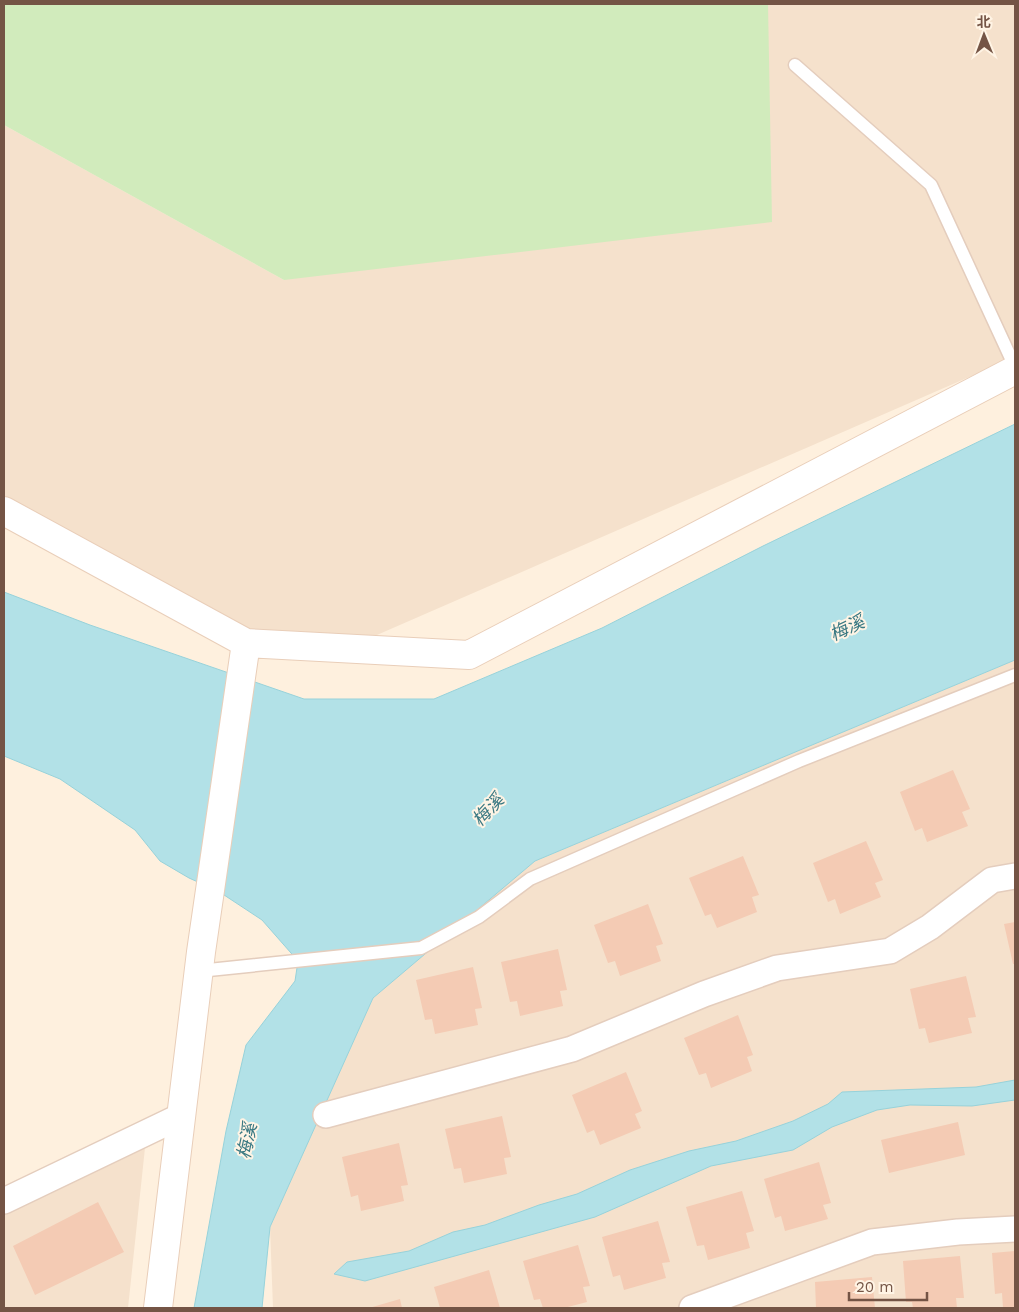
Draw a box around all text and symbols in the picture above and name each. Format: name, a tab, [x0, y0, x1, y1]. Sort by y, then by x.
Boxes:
north arrow	[959, 10, 1009, 60]
text: 北	[977, 14, 991, 30]
water label: 梅溪	[826, 610, 869, 645]
water label: 梅溪	[468, 788, 509, 830]
water label: 梅溪	[232, 1119, 261, 1161]
scale bar	[849, 1270, 926, 1302]
text: 20 m	[856, 1278, 894, 1296]

